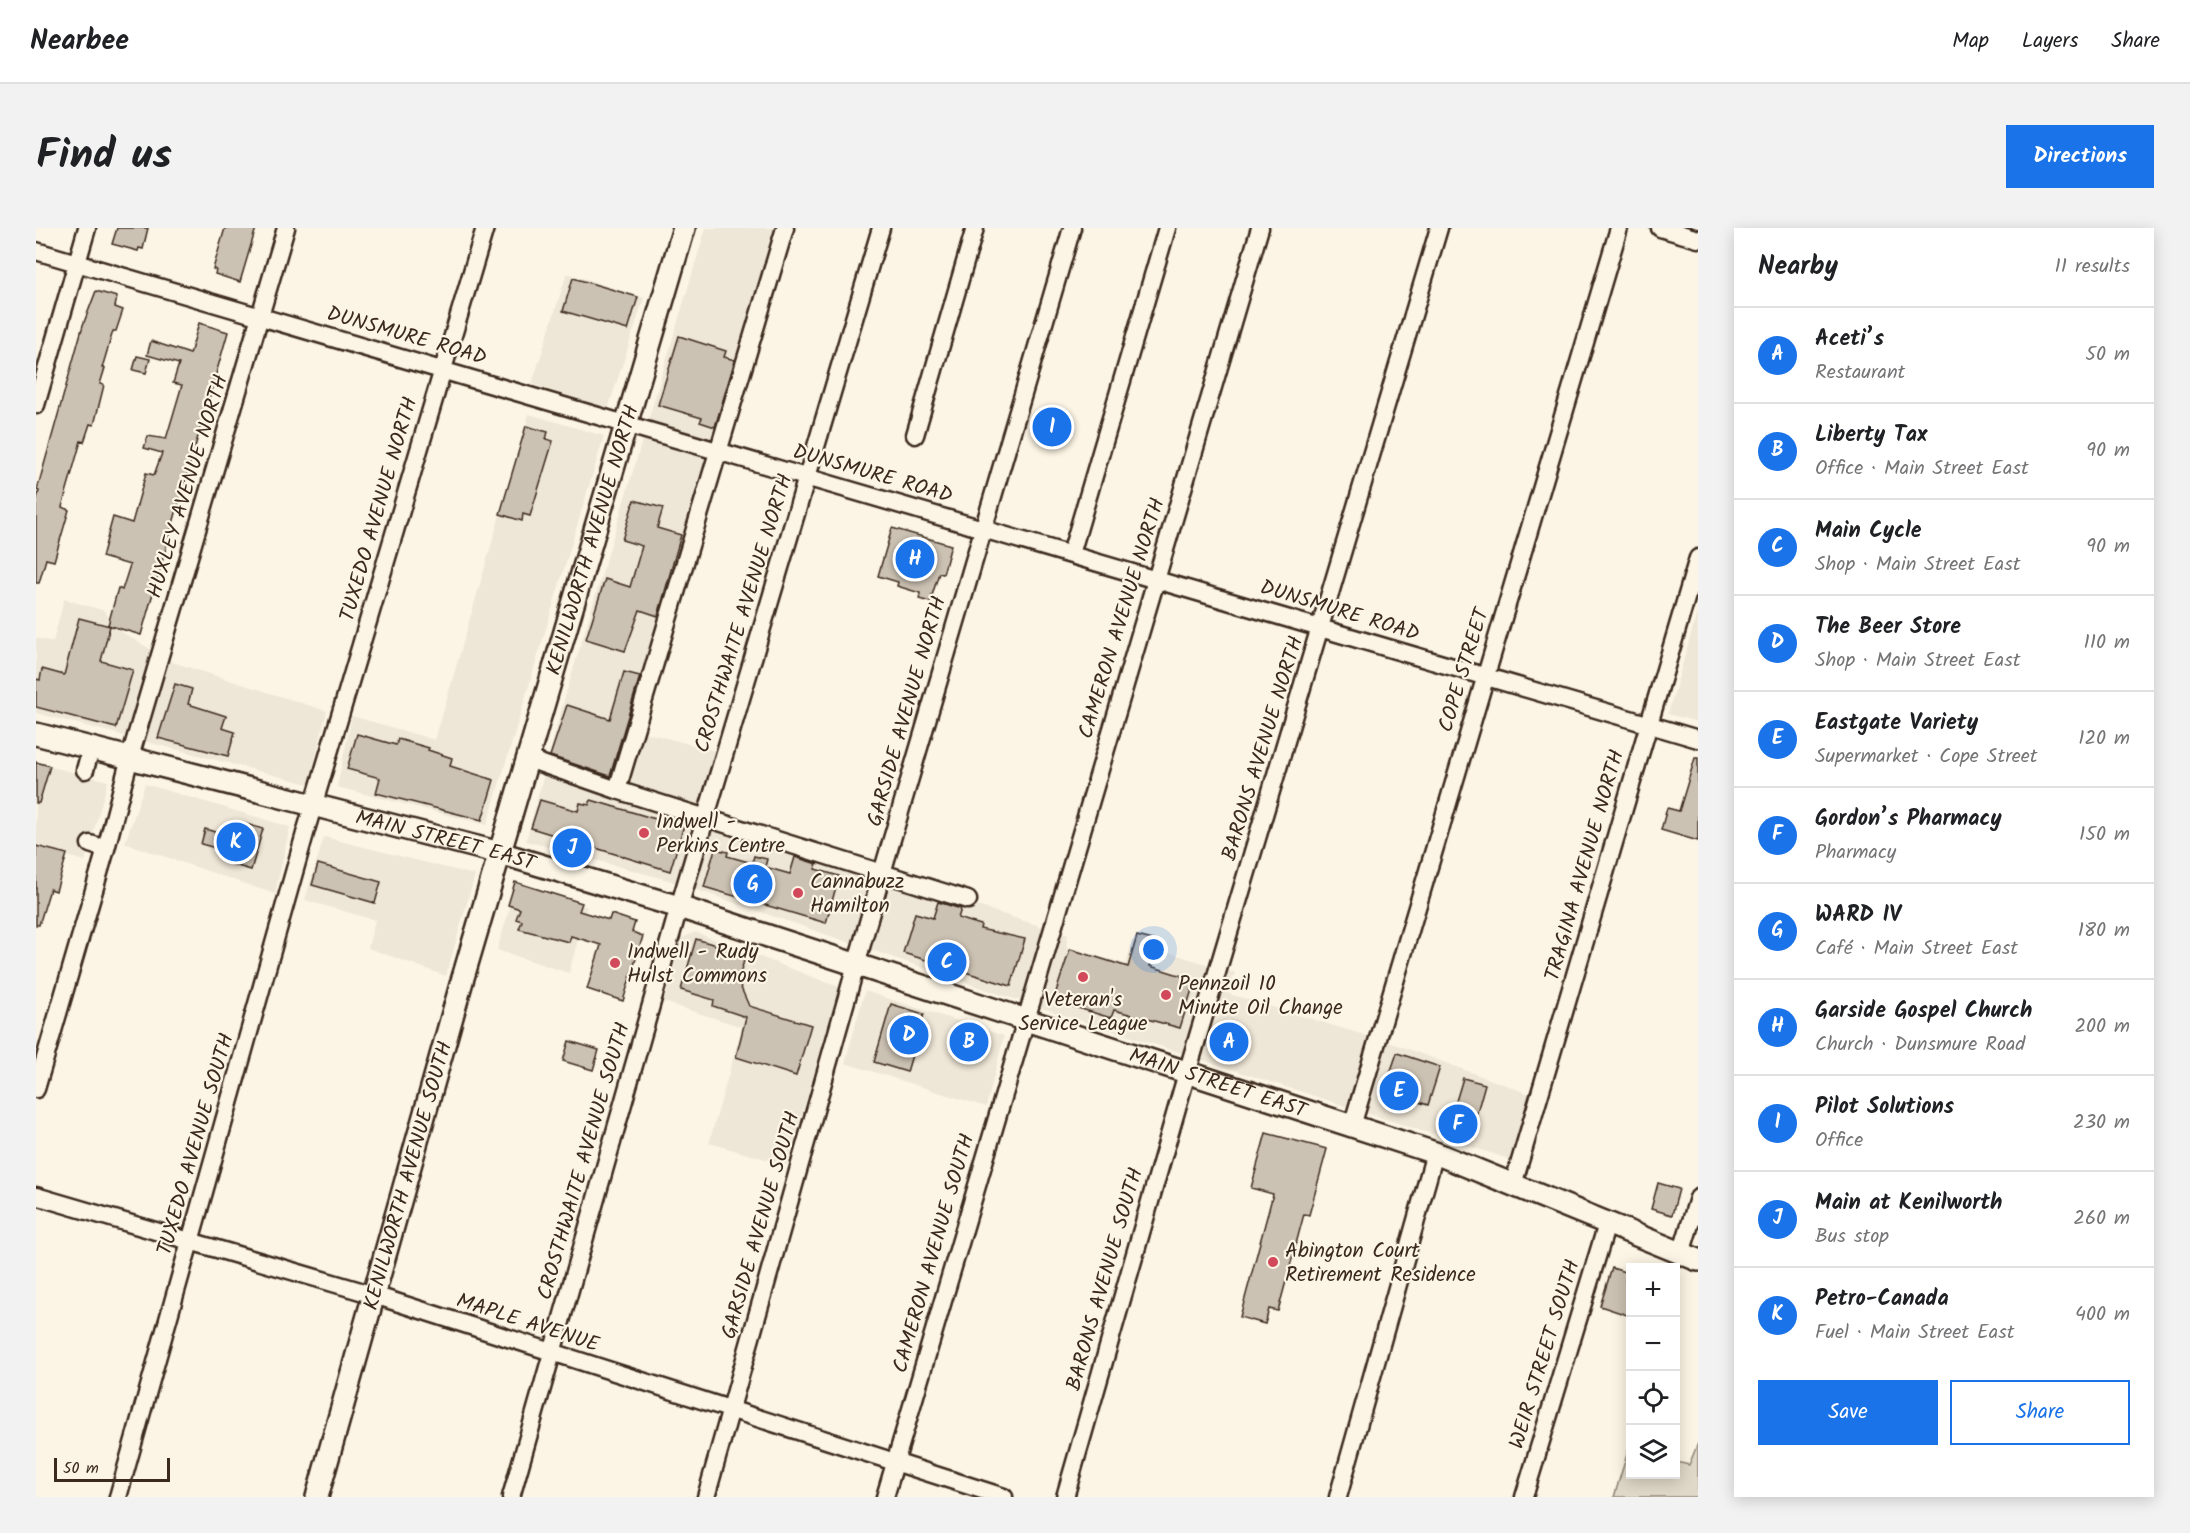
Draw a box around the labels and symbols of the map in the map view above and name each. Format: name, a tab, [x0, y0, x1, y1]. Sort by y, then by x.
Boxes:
street label: DUNSMURE ROAD	[323, 298, 490, 375]
street label: HUXLEY AVENUE NORTH	[139, 371, 238, 602]
street label: TUXEDO AVENUE NORTH	[332, 393, 427, 626]
street label: KENILWORTH AVENUE NORTH	[538, 401, 649, 679]
pin: I	[1032, 404, 1072, 450]
street label: DUNSMURE ROAD	[789, 436, 956, 513]
street label: CROSTHWAITE AVENUE NORTH	[686, 470, 803, 757]
street label: CAMERON AVENUE NORTH	[1070, 494, 1175, 743]
pin: H	[896, 536, 934, 582]
street label: DUNSMURE ROAD	[1256, 572, 1423, 651]
street label: GARSIDE AVENUE NORTH	[859, 592, 956, 830]
street label: COPE STREET	[1430, 603, 1499, 736]
street label: BARONS AVENUE NORTH	[1214, 632, 1313, 865]
street label: TRAGINA AVENUE NORTH	[1537, 746, 1634, 985]
street label: MAIN STREET EAST	[352, 802, 541, 881]
place label: Indwell - Perkins Centre	[656, 806, 786, 863]
pin: K	[216, 820, 256, 864]
pin: J	[552, 826, 592, 870]
marker: Indwell - Perkins Centre	[637, 826, 651, 840]
pin: G	[734, 862, 772, 906]
place label: Cannabuzz Hamilton	[810, 866, 904, 923]
marker: Cannabuzz Hamilton	[791, 886, 805, 900]
your location	[1139, 935, 1168, 964]
place label: Indwell - Rudy Hulst Commons	[627, 936, 767, 993]
pin: C	[928, 940, 966, 984]
marker: Indwell - Rudy Hulst Commons	[608, 956, 622, 970]
place label: Pennzoil 10 Minute Oil Change	[1178, 968, 1343, 1025]
marker: Veteran's Service League	[1076, 970, 1090, 984]
place label: Veteran's Service League	[1019, 984, 1148, 1041]
marker: Pennzoil 10 Minute Oil Change	[1159, 988, 1173, 1002]
pin: D	[890, 1012, 928, 1058]
street label: CROSTHWAITE AVENUE SOUTH	[529, 1019, 640, 1304]
pin: B	[950, 1020, 988, 1064]
pin: A	[1210, 1020, 1248, 1064]
street label: TUXEDO AVENUE SOUTH	[149, 1030, 244, 1259]
street label: KENILWORTH AVENUE SOUTH	[355, 1038, 462, 1314]
street label: MAIN STREET EAST	[1125, 1042, 1309, 1124]
pin: E	[1380, 1068, 1418, 1114]
pin: F	[1438, 1102, 1478, 1146]
street label: GARSIDE AVENUE SOUTH	[713, 1108, 810, 1343]
street label: CAMERON AVENUE SOUTH	[884, 1130, 984, 1377]
street label: BARONS AVENUE SOUTH	[1058, 1164, 1153, 1395]
place label: Abington Court Retirement Residence	[1285, 1235, 1476, 1292]
marker: Abington Court Retirement Residence	[1266, 1255, 1280, 1269]
street label: WEIR STREET SOUTH	[1501, 1256, 1590, 1453]
street label: MAPLE AVENUE	[452, 1285, 604, 1362]
scale bar	[54, 1455, 170, 1482]

